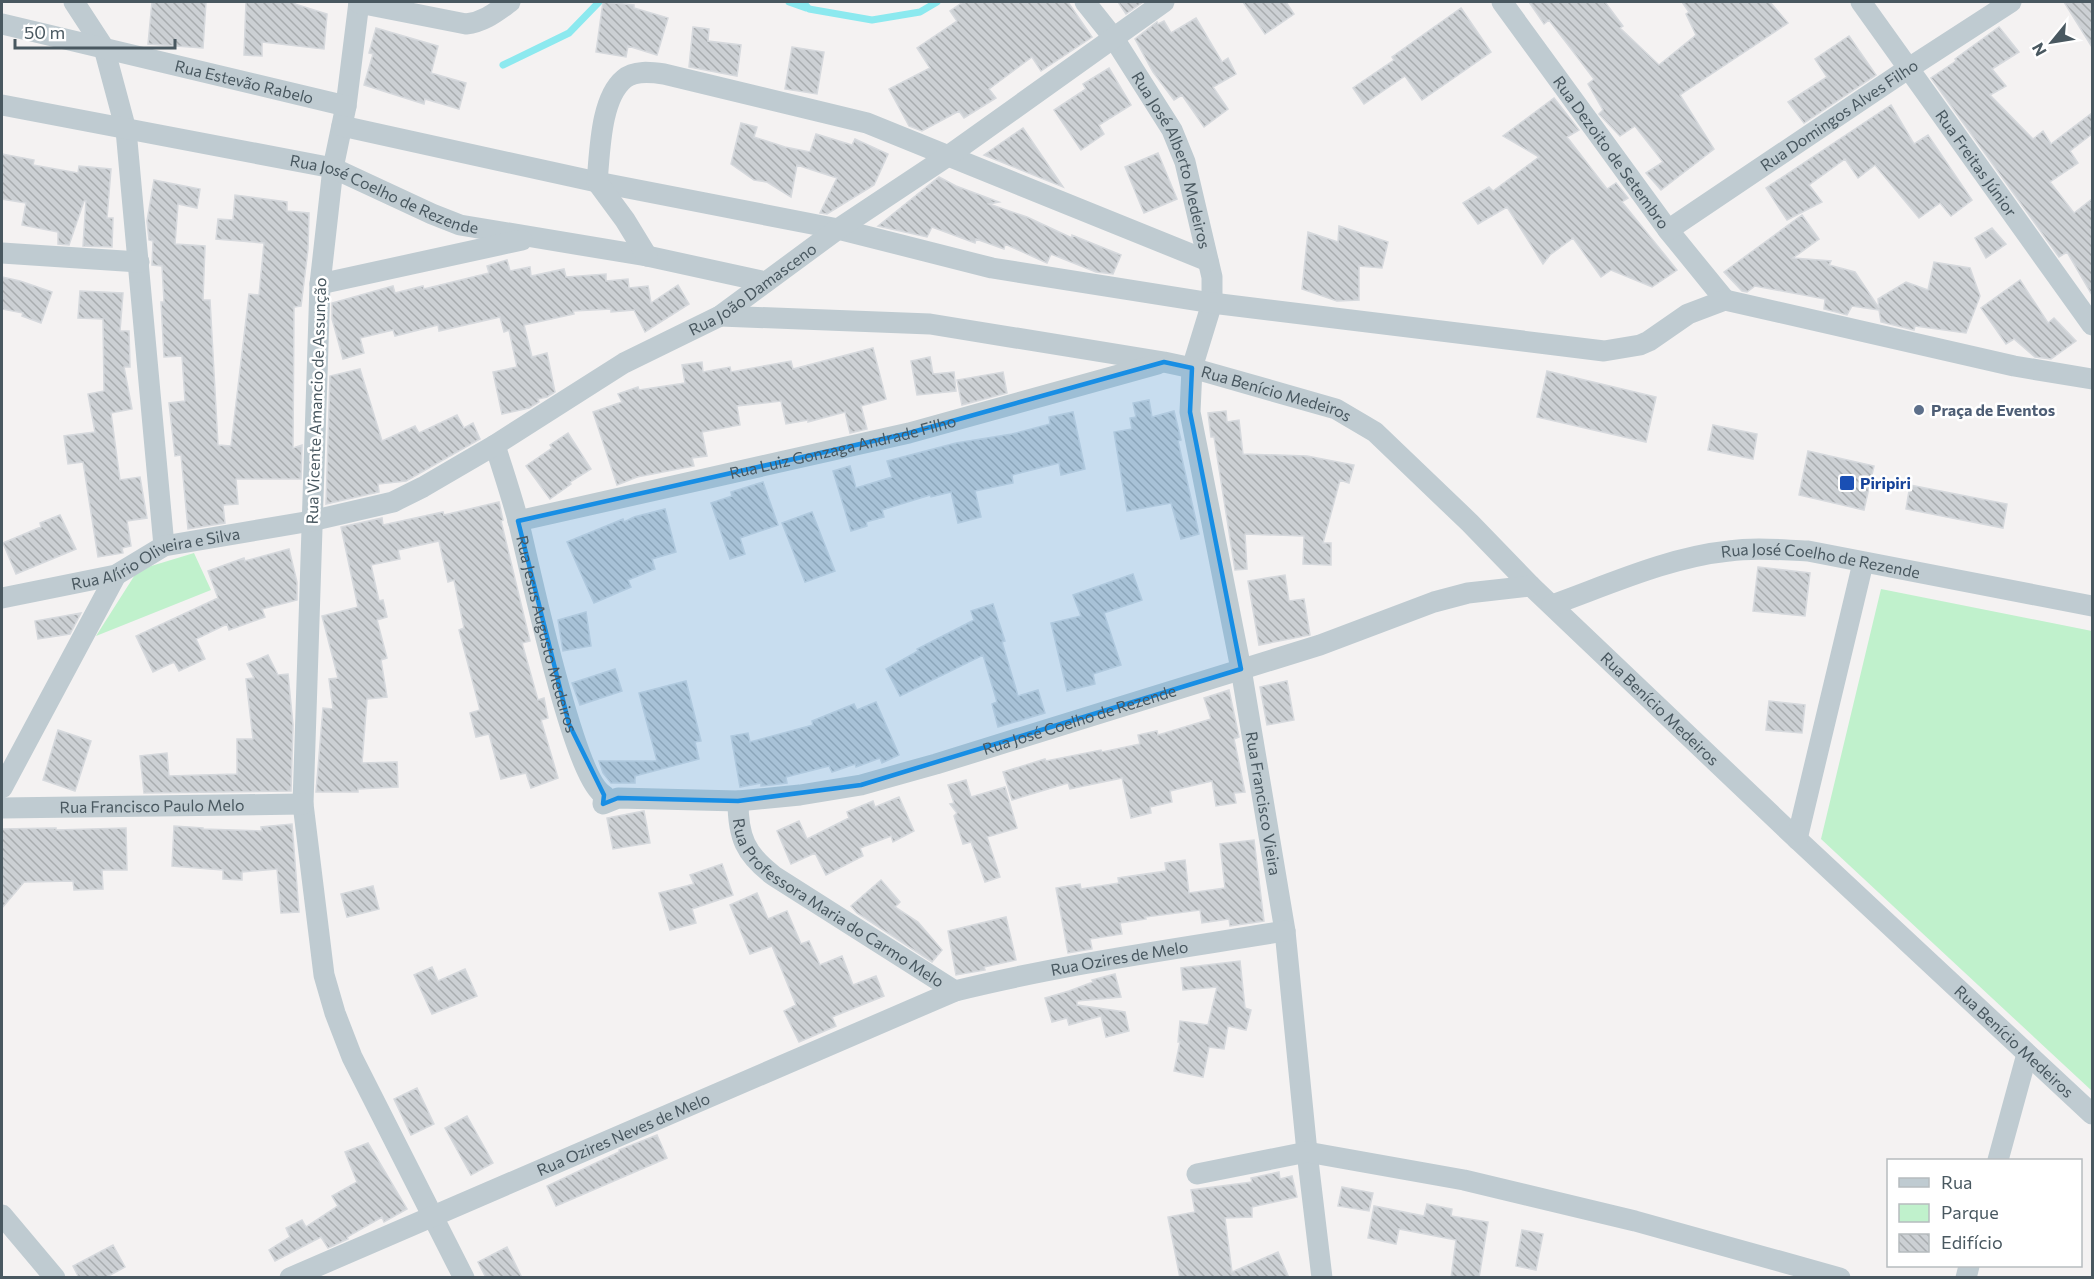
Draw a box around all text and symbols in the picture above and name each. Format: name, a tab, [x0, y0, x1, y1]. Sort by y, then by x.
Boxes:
scale bar	[15, 12, 176, 50]
north arrow	[2022, 12, 2082, 72]
text: 50 m	[24, 21, 65, 43]
text: N	[2027, 40, 2050, 60]
street label: Rua Domingos Alves Filho	[1756, 55, 1921, 174]
street label: Rua Estevão Rabelo	[173, 56, 316, 107]
street label: Rua José Alberto Medeiros	[1128, 68, 1215, 251]
street label: Rua Dezoito de Setembro	[1550, 72, 1674, 232]
street label: Rua Freitas Júnior	[1932, 106, 2022, 220]
street label: Rua José Coelho de Rezende	[288, 150, 480, 237]
street label: Rua João Damasceno	[685, 238, 820, 339]
street label: Rua Vicente Amancio de Assunção	[302, 277, 329, 525]
street label: Rua Benício Medeiros	[1199, 361, 1355, 425]
place label: Praça de Eventos	[1931, 400, 2055, 419]
marker: Praça de Eventos	[1912, 403, 1926, 417]
street label: Rua Luiz Gonzaga Andrade Filho	[727, 410, 958, 482]
place label: Piripiri	[1860, 473, 1911, 492]
marker: Piripiri	[1838, 474, 1856, 492]
street label: Rua Alírio Oliveira e Silva	[69, 523, 241, 593]
street label: Rua Jesus Augusto Medeiros	[513, 533, 582, 735]
street label: Rua José Coelho de Rezende	[1720, 539, 1922, 582]
street label: Rua Benício Medeiros	[1597, 648, 1723, 769]
street label: Rua José Coelho de Rezende	[980, 680, 1178, 758]
street label: Rua Francisco Vieira	[1243, 730, 1286, 877]
street label: Rua Francisco Paulo Melo	[59, 795, 245, 816]
street label: Rua Professora Maria do Carmo Melo	[730, 817, 948, 991]
street label: Rua Ozires de Melo	[1049, 937, 1190, 979]
street label: Rua Benício Medeiros	[1951, 981, 2078, 1101]
street label: Rua Ozires Neves de Melo	[534, 1088, 712, 1179]
legend	[1887, 1159, 2082, 1267]
text: Rua	[1941, 1171, 1972, 1193]
text: Parque	[1941, 1201, 1999, 1223]
text: Edifício	[1941, 1231, 2003, 1253]

